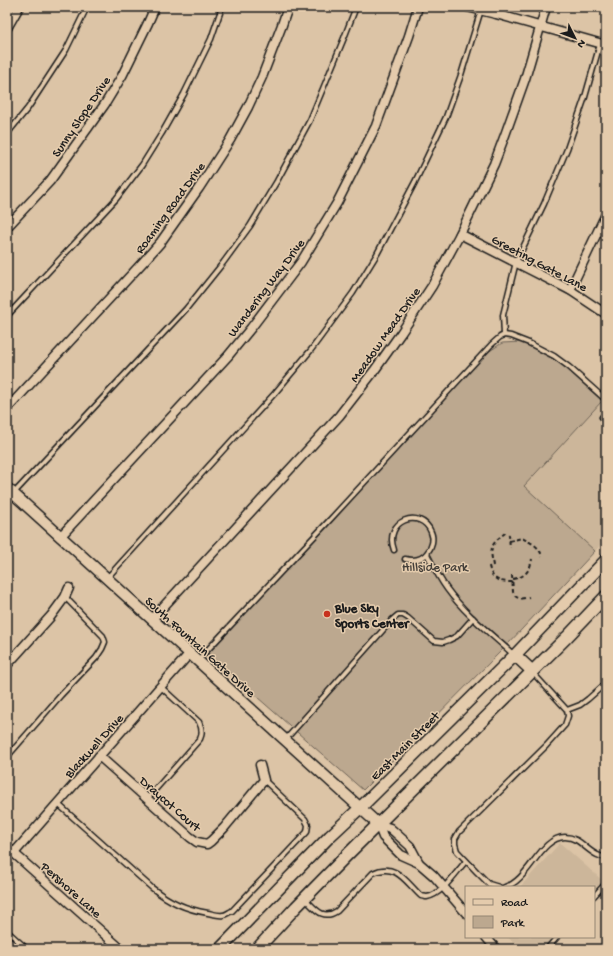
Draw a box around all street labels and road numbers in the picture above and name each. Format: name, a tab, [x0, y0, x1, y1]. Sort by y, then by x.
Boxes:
street label: Sunny Slope Drive	[50, 74, 115, 161]
street label: Roaming Road Drive	[133, 160, 209, 257]
street label: Greeting Gate Lane	[488, 233, 590, 296]
street label: Wandering Way Drive	[225, 236, 309, 341]
street label: Meadow Mead Drive	[348, 285, 425, 386]
street label: South Fountain Gate Drive	[141, 594, 258, 702]
street label: East Main Street	[368, 708, 445, 784]
street label: Blackwell Drive	[62, 711, 128, 782]
street label: Draycot Court	[135, 774, 204, 837]
street label: Pershore Lane	[36, 859, 104, 922]

